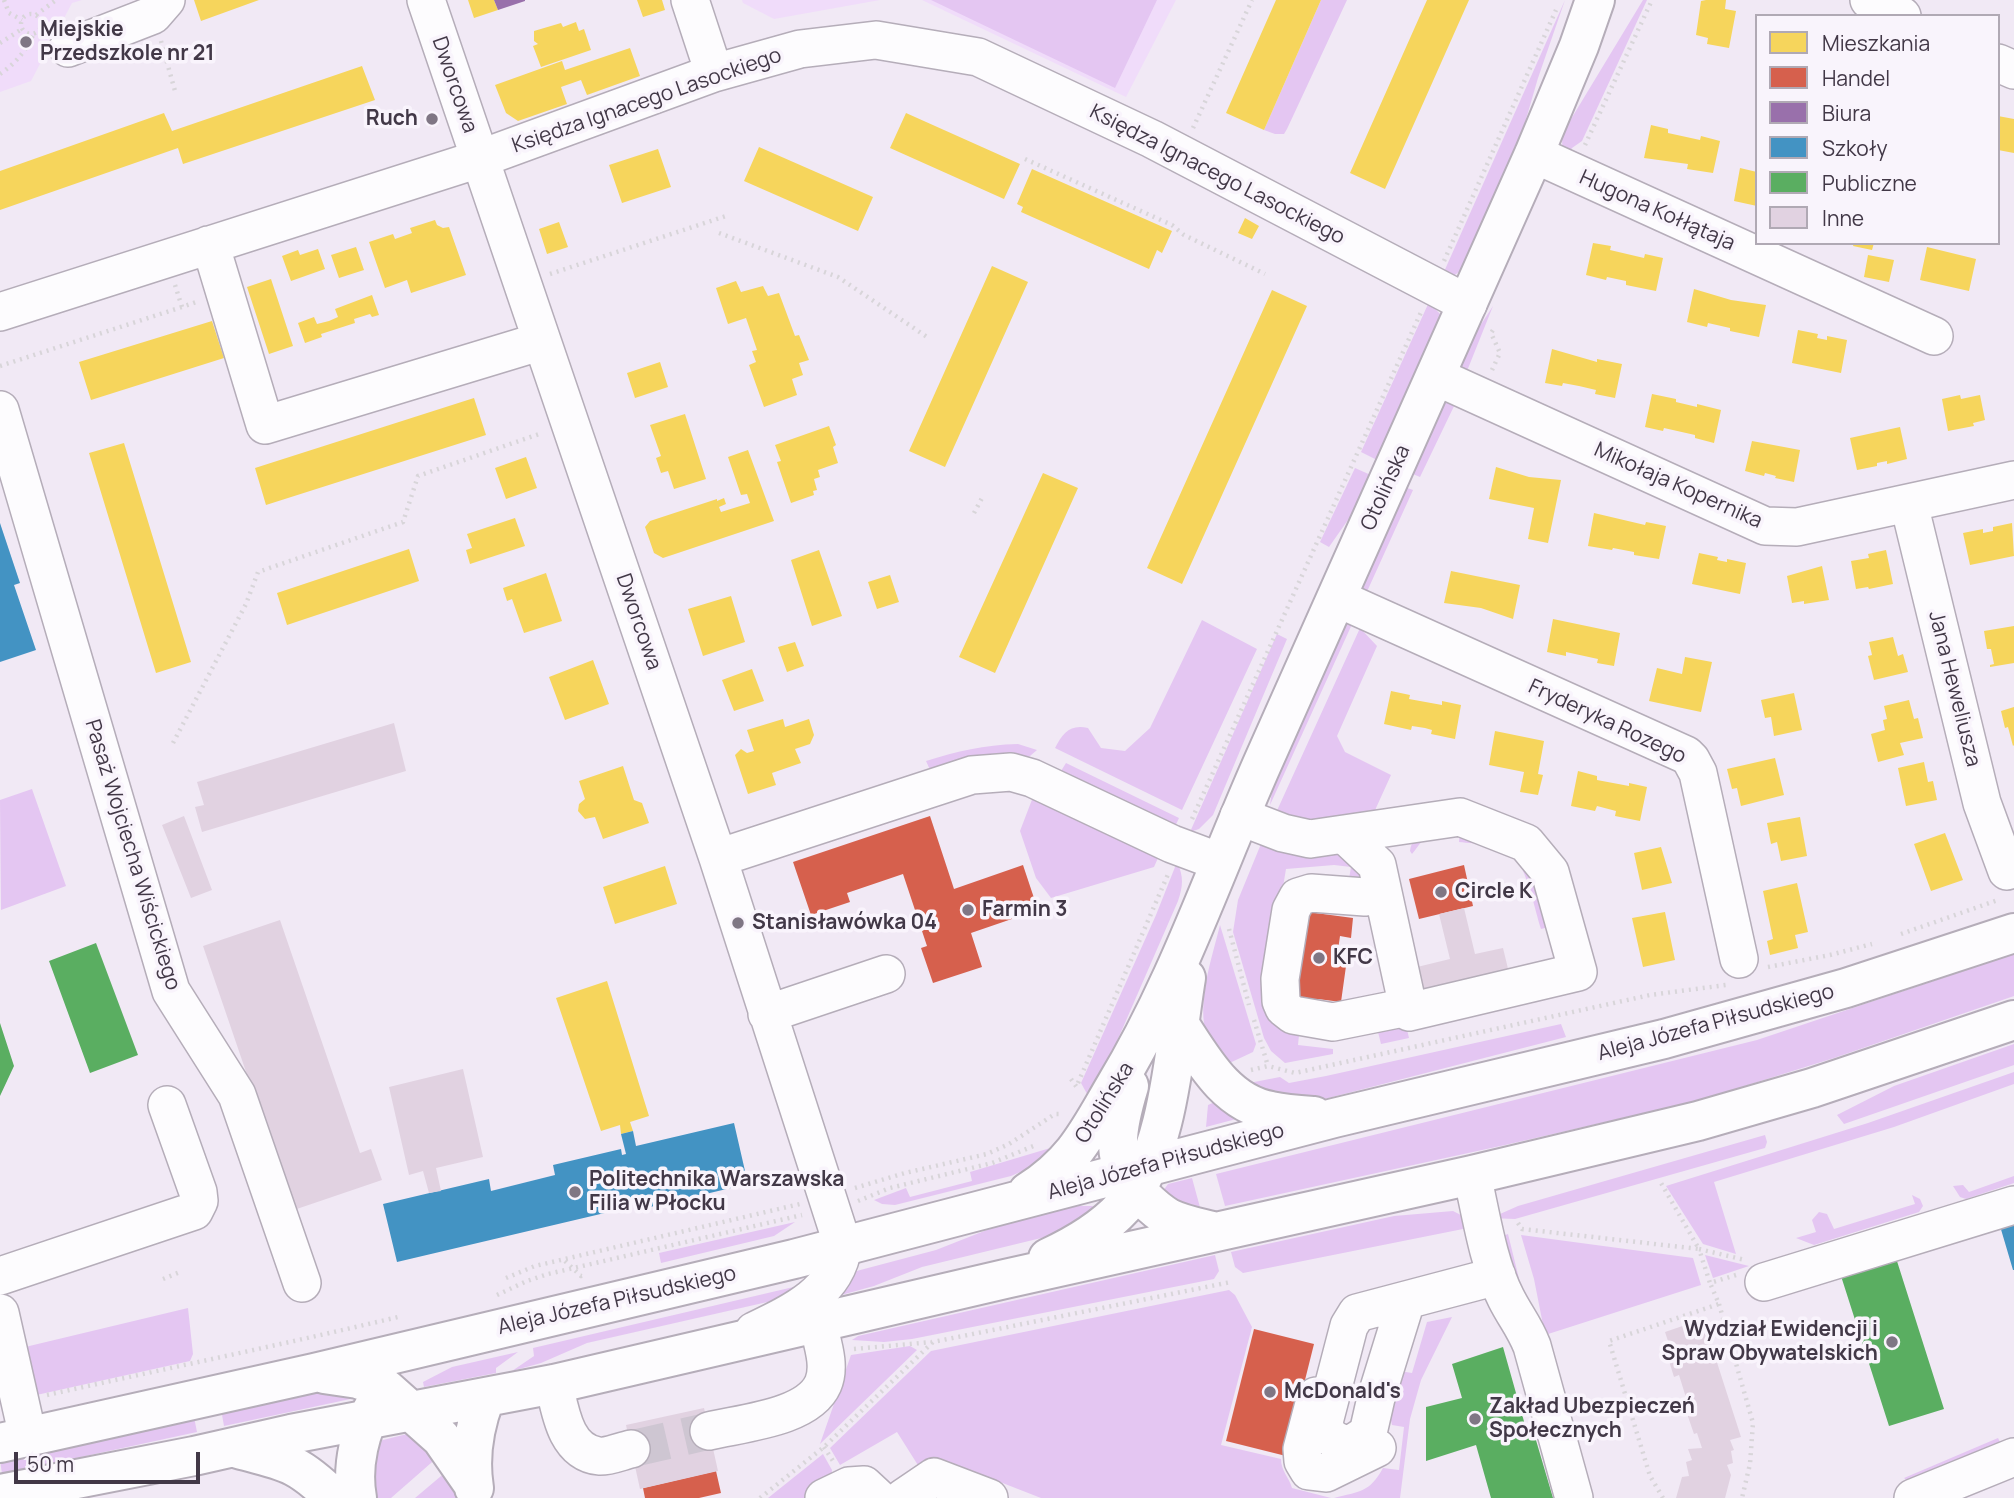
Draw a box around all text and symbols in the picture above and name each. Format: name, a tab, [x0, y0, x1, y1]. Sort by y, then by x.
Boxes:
legend	[1755, 14, 2000, 245]
place label: Miejskie Przedszkole nr 21	[40, 17, 215, 67]
text: Mieszkania	[1822, 29, 1930, 57]
marker: Miejskie Przedszkole nr 21	[18, 34, 34, 50]
street label: Dworcowa	[426, 34, 482, 136]
street label: Księdza Ignacego Lasockiego	[509, 43, 785, 159]
text: Handel	[1822, 64, 1890, 92]
text: Biura	[1822, 99, 1871, 127]
street label: Księdza Ignacego Lasockiego	[1085, 100, 1349, 250]
place label: Ruch	[366, 106, 418, 132]
marker: Ruch	[424, 111, 440, 127]
text: Szkoły	[1822, 134, 1888, 162]
street label: Hugona Kołłątaja	[1575, 165, 1739, 257]
text: Publiczne	[1822, 169, 1917, 197]
text: Inne	[1822, 204, 1864, 232]
street label: Mikołaja Kopernika	[1590, 438, 1766, 534]
street label: Otolińska	[1356, 441, 1416, 535]
street label: Dworcowa	[610, 571, 666, 673]
street label: Jana Heweliusza	[1922, 609, 1986, 769]
street label: Fryderyka Rozego	[1524, 674, 1690, 770]
street label: Pasaż Wojciecha Wiścickiego	[79, 717, 185, 993]
place label: Circle K	[1455, 879, 1533, 905]
marker: Circle K	[1433, 884, 1449, 900]
place label: Farmin 3	[982, 897, 1067, 923]
marker: Farmin 3	[960, 902, 976, 918]
place label: Stanisławówka 04	[752, 910, 937, 936]
marker: Stanisławówka 04	[730, 915, 746, 931]
place label: KFC	[1333, 945, 1373, 971]
marker: KFC	[1311, 950, 1327, 966]
street label: Aleja Józefa Piłsudskiego	[1595, 979, 1837, 1067]
street label: Otolińska	[1070, 1058, 1140, 1148]
street label: Aleja Józefa Piłsudskiego	[1045, 1118, 1287, 1206]
place label: Politechnika Warszawska Filia w Płocku	[589, 1167, 844, 1217]
marker: Politechnika Warszawska Filia w Płocku	[567, 1184, 583, 1200]
street label: Aleja Józefa Piłsudskiego	[495, 1261, 739, 1341]
place label: Wydział Ewidencji i Spraw Obywatelskich	[1662, 1317, 1878, 1367]
marker: Wydział Ewidencji i Spraw Obywatelskich	[1884, 1334, 1900, 1350]
place label: McDonald's	[1284, 1379, 1401, 1405]
marker: McDonald's	[1262, 1384, 1278, 1400]
place label: Zakład Ubezpieczeń Społecznych	[1489, 1394, 1695, 1444]
marker: Zakład Ubezpieczeń Społecznych	[1467, 1411, 1483, 1427]
scale bar	[18, 1438, 203, 1482]
text: 50 m	[27, 1450, 74, 1478]

